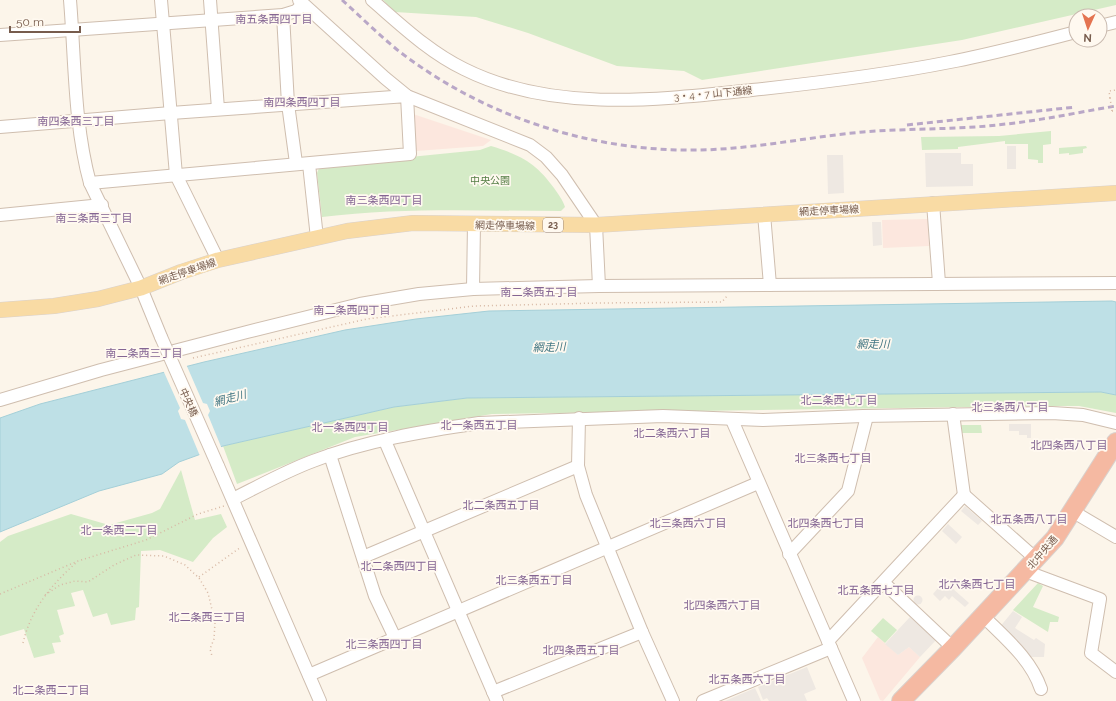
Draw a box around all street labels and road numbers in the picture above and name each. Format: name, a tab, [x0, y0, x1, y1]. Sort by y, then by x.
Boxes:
street label: 3・4・7 山下通線	[673, 85, 753, 102]
street label: 網走停車場線	[799, 203, 859, 218]
road number: 23	[543, 218, 563, 232]
street label: 網走停車場線	[475, 219, 535, 232]
street label: 網走停車場線	[157, 257, 217, 286]
street label: 中央橋	[177, 386, 200, 418]
street label: 北中央通	[1025, 534, 1060, 571]

